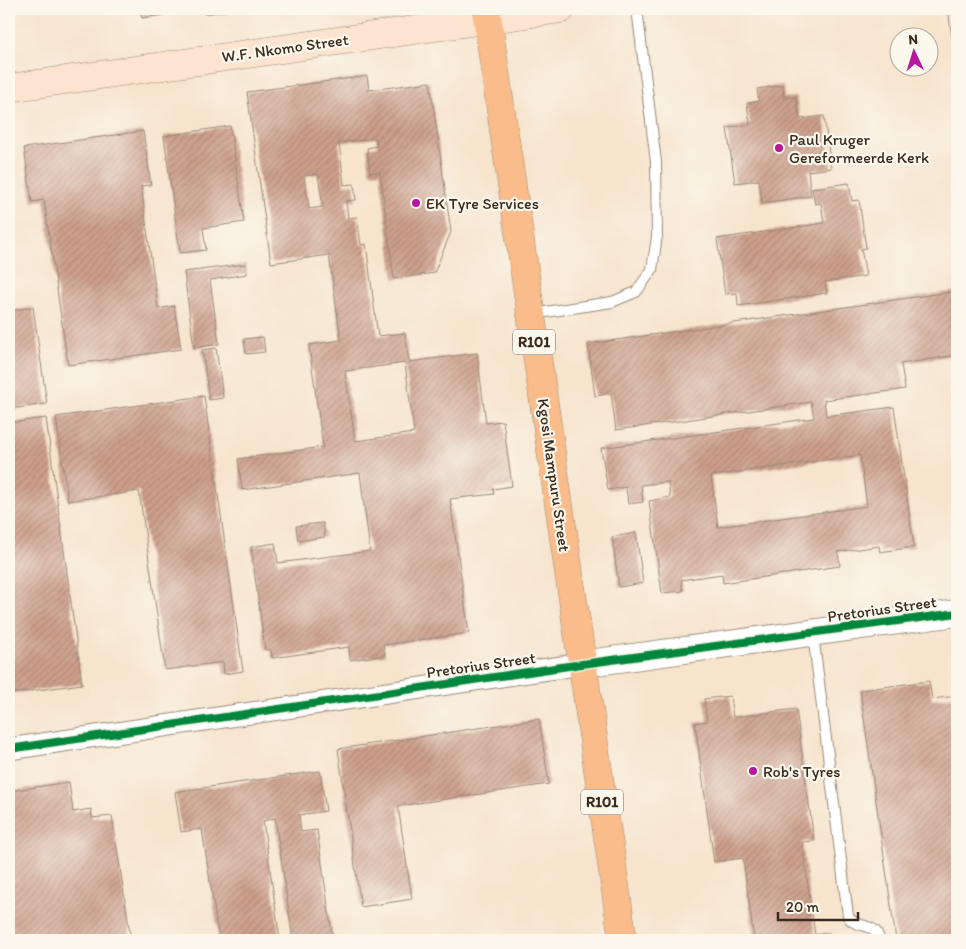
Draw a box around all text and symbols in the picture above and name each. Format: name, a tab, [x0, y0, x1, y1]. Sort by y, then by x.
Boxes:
north arrow	[888, 28, 938, 78]
street label: W.F. Nkomo Street	[220, 30, 350, 66]
text: N	[908, 31, 918, 48]
place label: Paul Kruger Gereformeerde Kerk	[789, 130, 929, 167]
marker: Paul Kruger Gereformeerde Kerk	[773, 142, 785, 154]
place label: EK Tyre Services	[426, 194, 539, 213]
marker: EK Tyre Services	[410, 197, 422, 209]
road number: R101	[513, 330, 555, 354]
street label: Kgosi Mampuru Street	[534, 397, 574, 553]
street label: Pretorius Street	[826, 592, 938, 626]
street label: Pretorius Street	[425, 648, 537, 682]
place label: Rob's Tyres	[763, 762, 840, 781]
marker: Rob's Tyres	[747, 765, 759, 777]
road number: R101	[581, 790, 623, 814]
scale bar	[778, 889, 858, 921]
text: 20 m	[786, 898, 820, 916]

